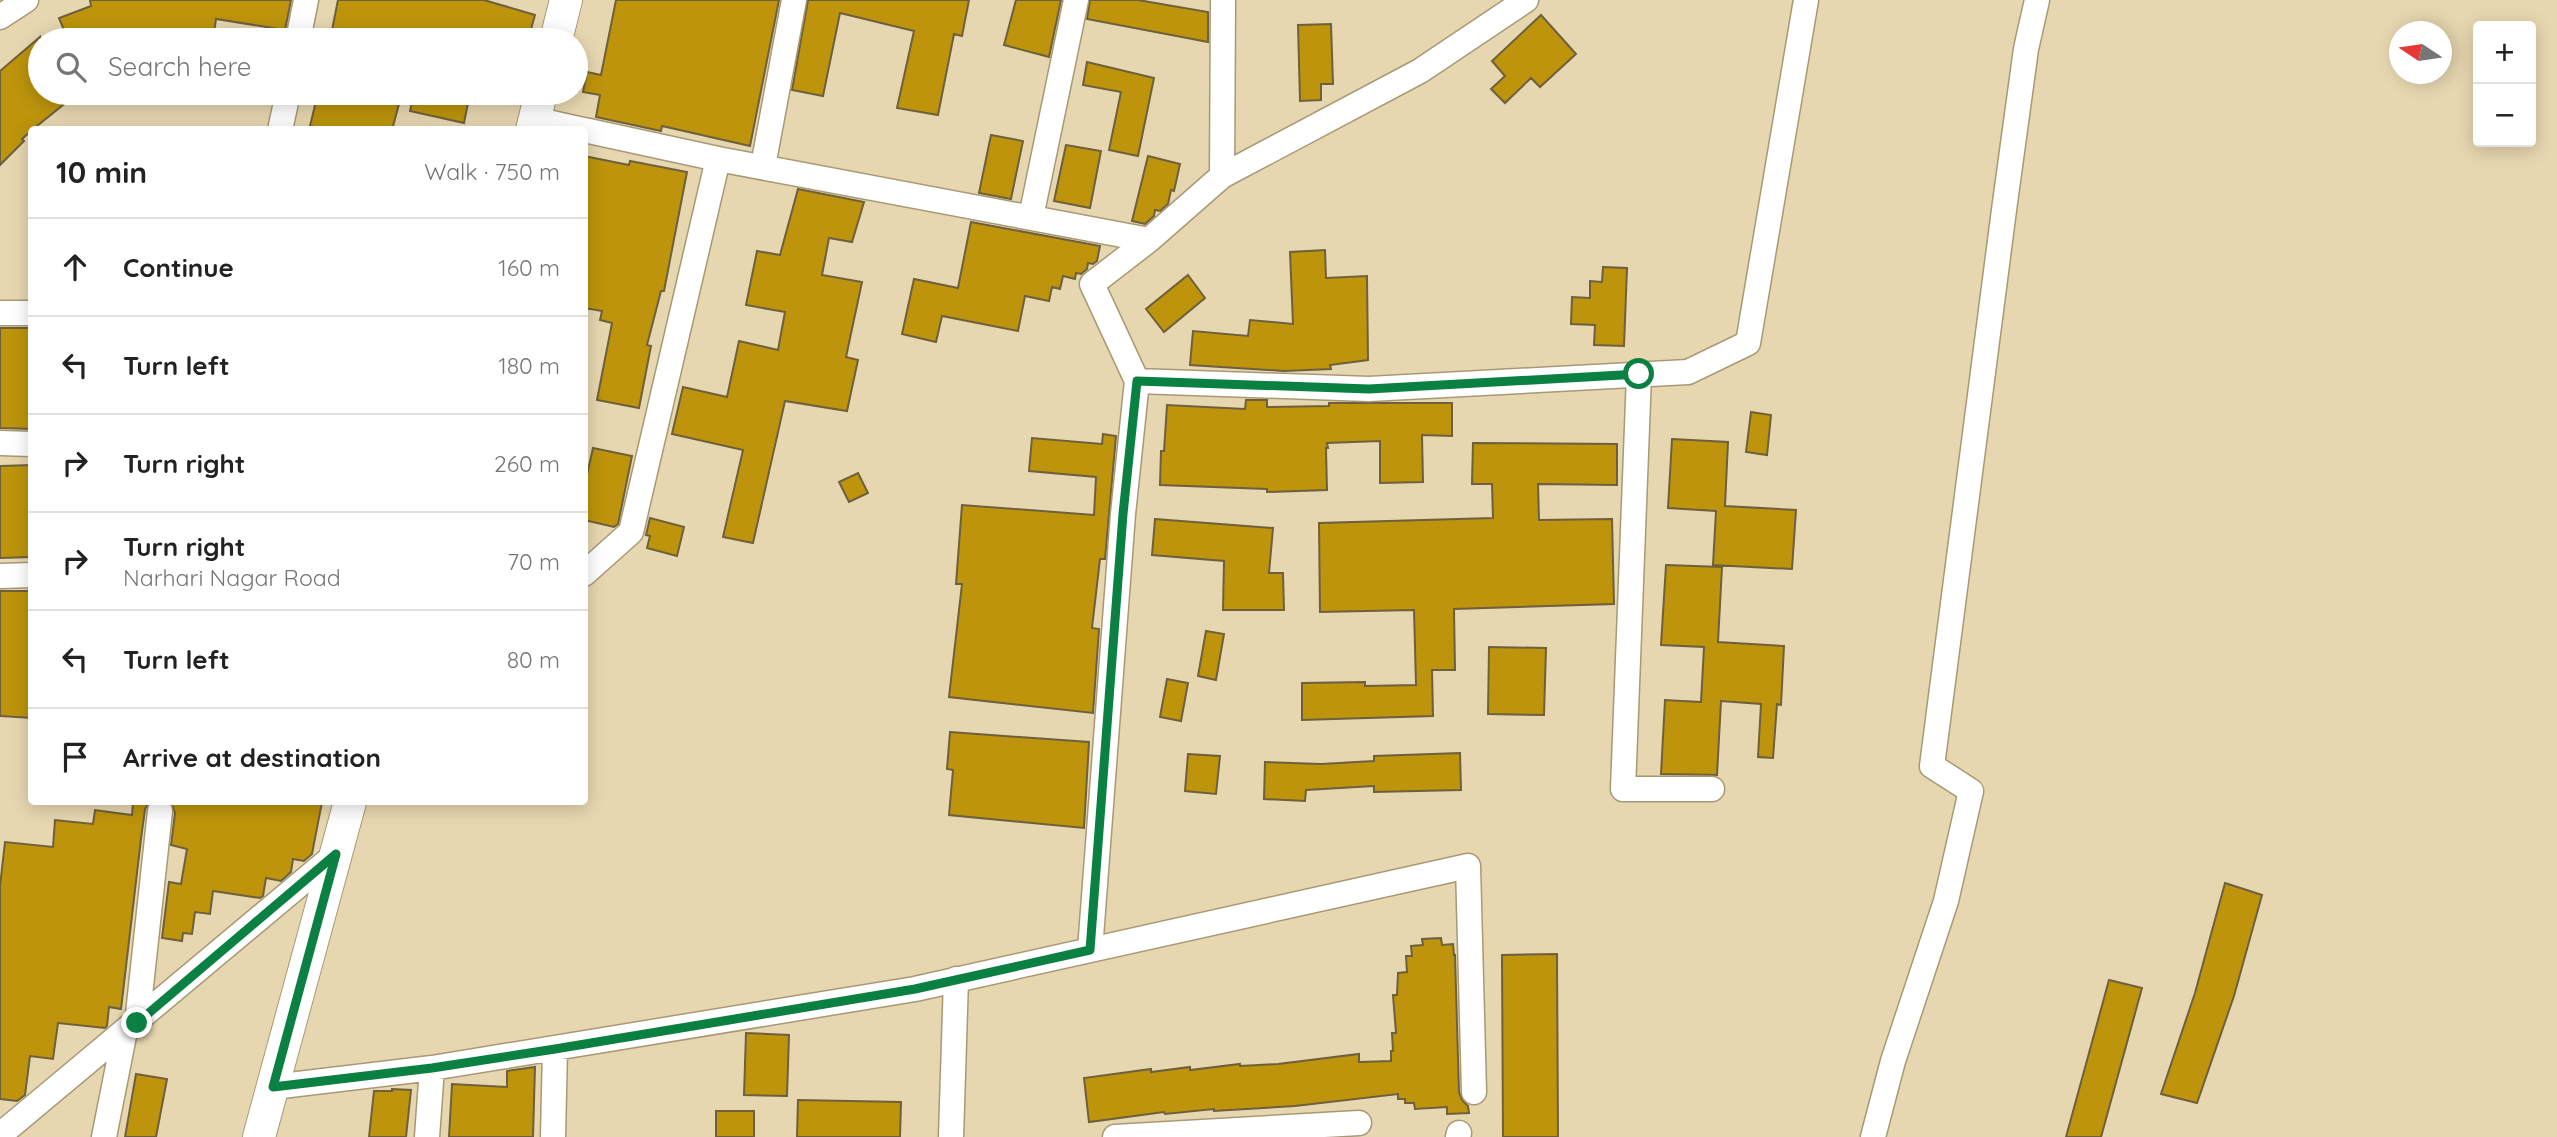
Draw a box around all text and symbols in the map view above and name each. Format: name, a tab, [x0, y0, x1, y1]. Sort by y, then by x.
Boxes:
north arrow	[2389, 21, 2452, 84]
map controls	[2473, 21, 2536, 147]
button: +	[2473, 21, 2536, 84]
search box	[28, 28, 588, 105]
icon: search	[52, 48, 90, 86]
text: Search here	[108, 50, 252, 83]
button: −	[2473, 84, 2536, 147]
text: 10 min	[56, 153, 147, 191]
text: Walk · 750 m	[424, 157, 560, 186]
icon: ahead	[56, 248, 94, 286]
text: Continue	[123, 251, 234, 284]
text: 160 m	[498, 253, 560, 282]
icon: left	[56, 346, 94, 384]
text: Turn left	[123, 349, 230, 382]
text: 180 m	[498, 351, 560, 380]
route start	[1623, 358, 1654, 389]
icon: right	[56, 444, 94, 482]
text: Turn right	[123, 447, 245, 480]
text: 260 m	[494, 449, 560, 478]
text: Turn right	[123, 530, 245, 563]
icon: right	[56, 542, 94, 580]
text: 70 m	[507, 547, 560, 576]
text: Narhari Nagar Road	[123, 563, 341, 592]
icon: left	[56, 640, 94, 678]
text: Turn left	[123, 643, 230, 676]
text: 80 m	[507, 645, 560, 674]
icon: arrive	[56, 738, 94, 776]
text: Arrive at destination	[123, 741, 381, 774]
route end	[121, 1007, 152, 1038]

